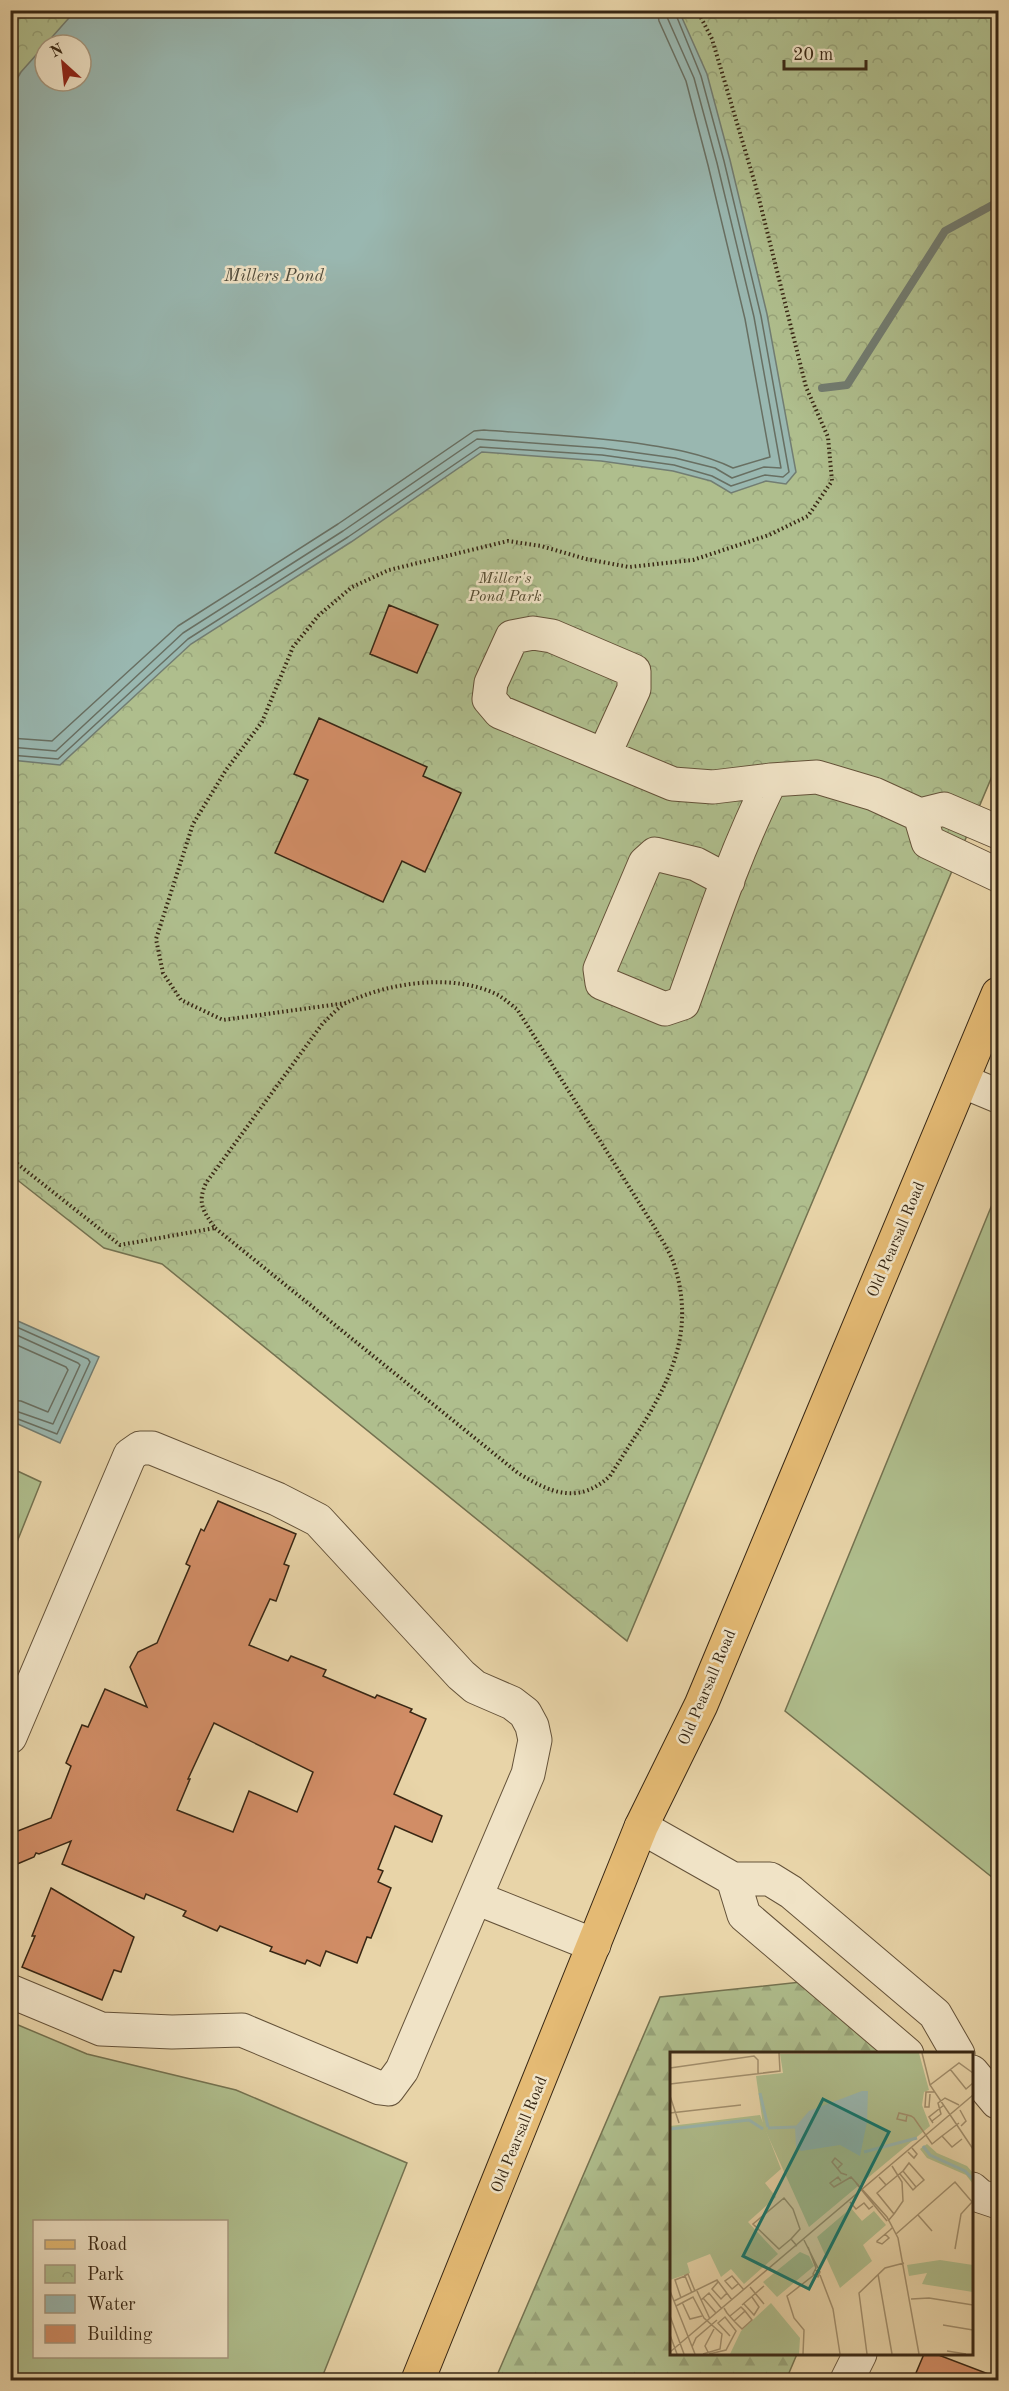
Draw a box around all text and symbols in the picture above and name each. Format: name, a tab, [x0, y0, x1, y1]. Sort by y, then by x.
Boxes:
north arrow	[33, 33, 93, 93]
scale bar	[784, 33, 866, 71]
text: N	[48, 41, 67, 61]
text: 20 m	[793, 46, 833, 64]
water label: Millers Pond	[223, 267, 325, 285]
park label: Miller's Pond Park	[467, 571, 542, 605]
street label: Old Pearsall Road	[865, 1180, 928, 1300]
street label: Old Pearsall Road	[676, 1628, 739, 1748]
inset map	[670, 2052, 973, 2355]
street label: Old Pearsall Road	[489, 2074, 550, 2195]
legend	[33, 2220, 228, 2358]
text: Road	[87, 2236, 127, 2254]
text: Park	[87, 2266, 124, 2284]
text: Water	[87, 2296, 136, 2314]
text: Building	[87, 2326, 153, 2344]

